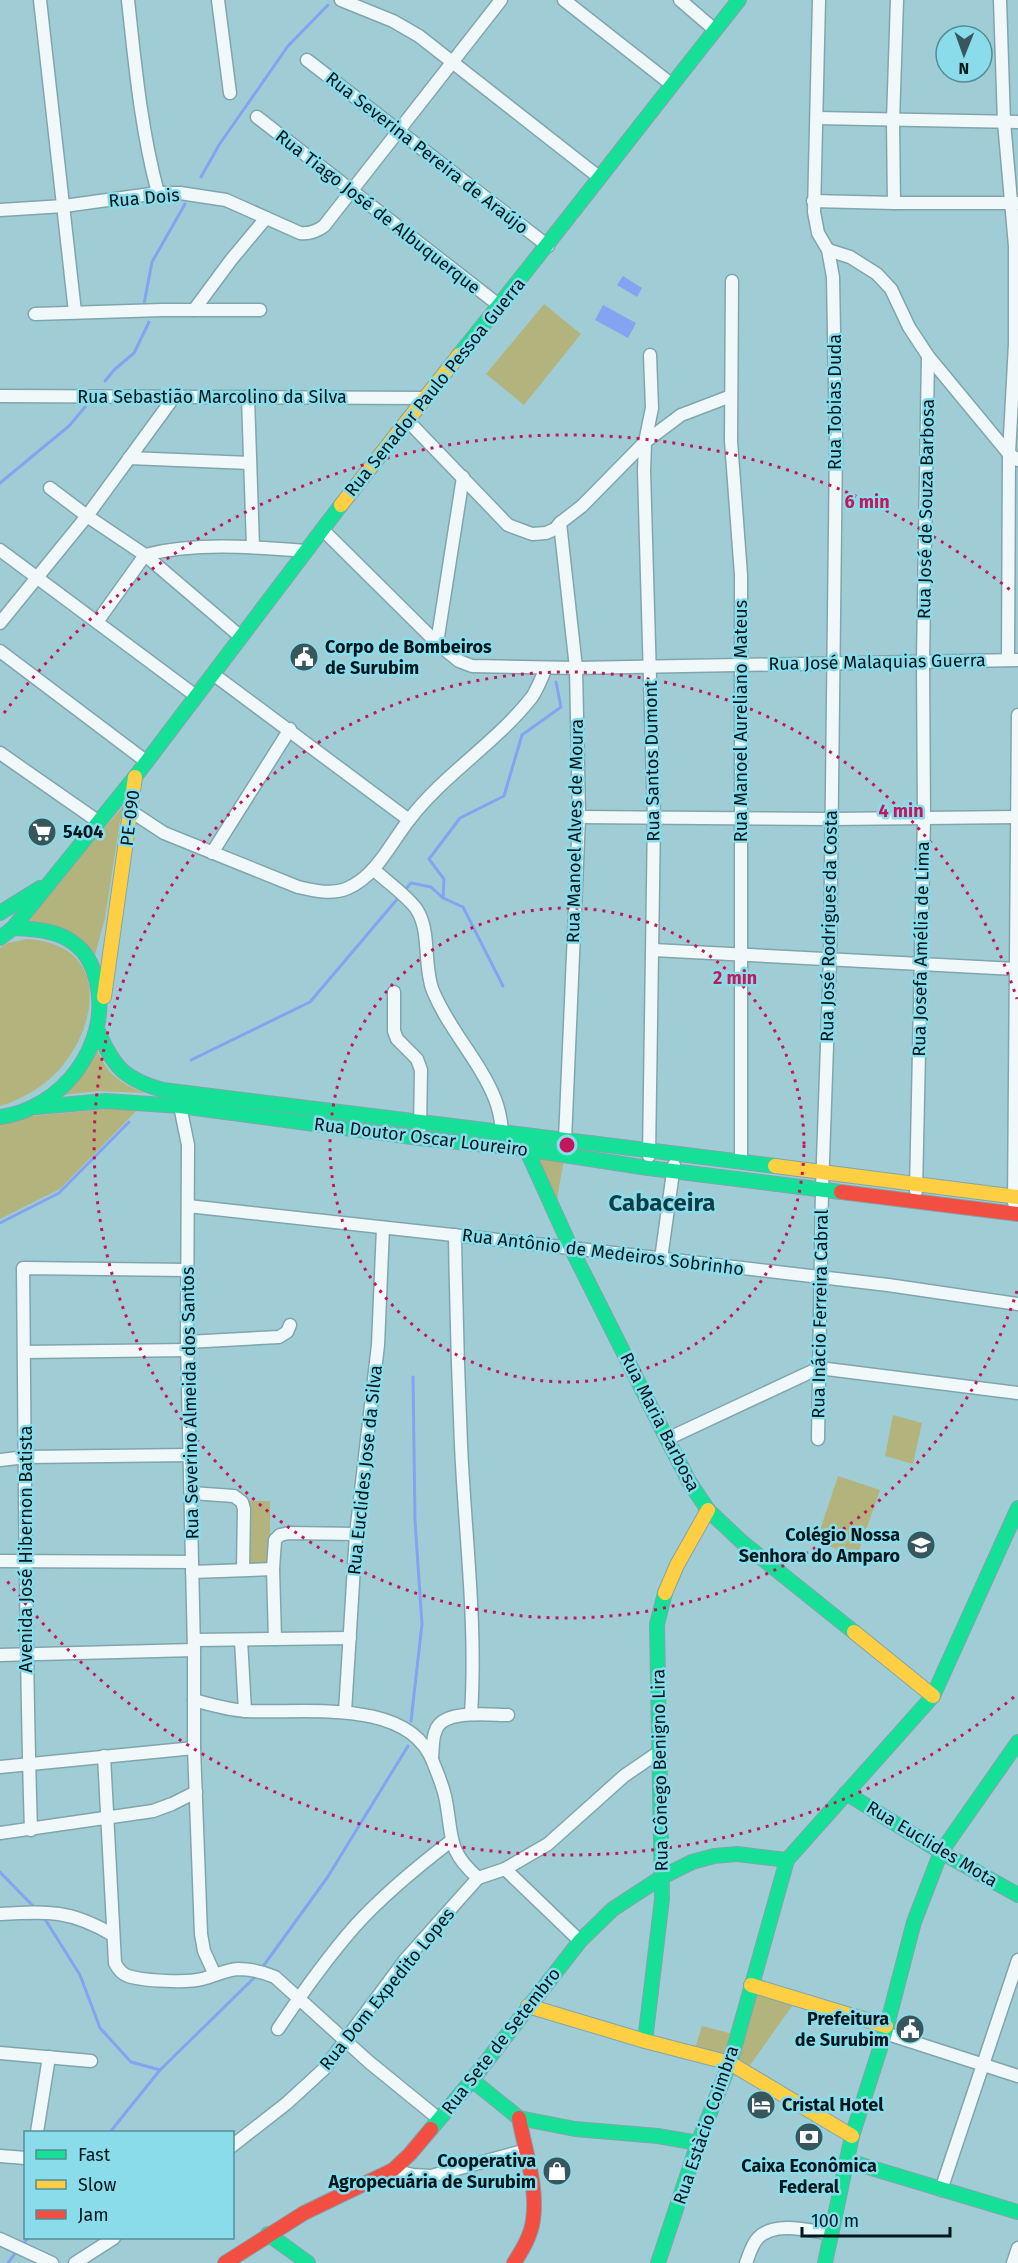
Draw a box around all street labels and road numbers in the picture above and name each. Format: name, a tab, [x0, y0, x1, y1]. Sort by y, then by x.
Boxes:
street label: Rua Severina Pereira de Araújo	[321, 67, 533, 239]
street label: Rua Tiago José de Albuquerque	[271, 125, 485, 299]
street label: Rua Dois	[107, 184, 181, 212]
street label: Rua Senador Paulo Pessoa Guerra	[340, 273, 530, 501]
street label: Rua Tobias Duda	[824, 334, 846, 470]
street label: Rua Sebastião Marcolino da Silva	[77, 386, 347, 408]
street label: Rua José de Souza Barbosa	[913, 399, 939, 619]
street label: Rua Manoel Aureliano Mateus	[730, 600, 752, 842]
street label: Rua José Malaquias Guerra	[768, 649, 986, 675]
street label: Rua Santos Dumont	[640, 680, 664, 842]
street label: Rua Manoel Alves de Moura	[562, 719, 588, 943]
street label: PE-090	[116, 789, 144, 847]
street label: Rua José Rodrigues da Costa	[816, 810, 842, 1042]
street label: Rua Josefa Amélia de Lima	[908, 841, 934, 1057]
street label: Rua Doutor Oscar Loureiro	[313, 1113, 529, 1161]
street label: Rua Inácio Ferreira Cabral	[807, 1209, 833, 1419]
street label: Rua Antônio de Medeiros Sobrinho	[461, 1224, 745, 1280]
street label: Rua Severino Almeida dos Santos	[177, 1266, 203, 1540]
street label: Rua Maria Barbosa	[615, 1349, 705, 1495]
street label: Rua Euclides Jose da Silva	[343, 1364, 387, 1576]
street label: Avenida José Hibernon Batista	[15, 1426, 37, 1672]
street label: Rua Cônego Benigno Lira	[647, 1669, 673, 1871]
street label: Rua Euclides Mota	[862, 1796, 1002, 1892]
street label: Rua Dom Expedito Lopes	[315, 1903, 459, 2075]
street label: Rua Sete de Setembro	[437, 1963, 565, 2119]
street label: Rua Estàcio Coimbra	[668, 2043, 744, 2207]

